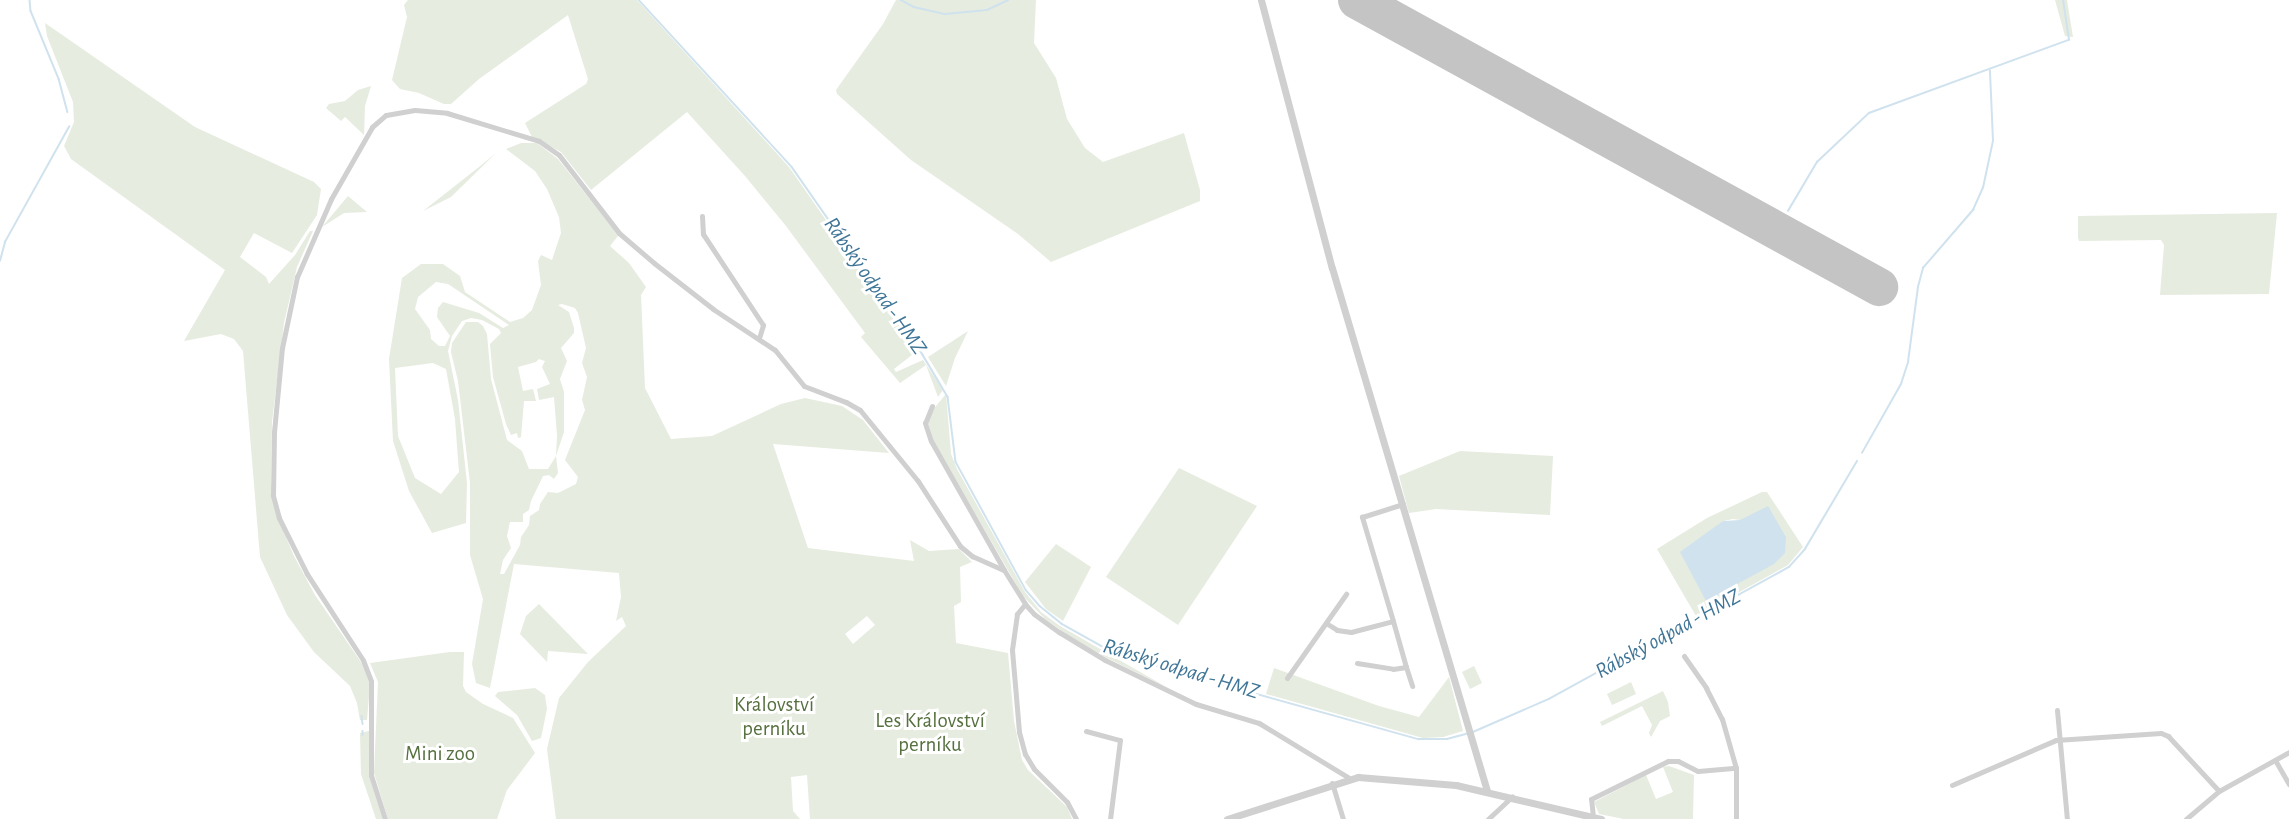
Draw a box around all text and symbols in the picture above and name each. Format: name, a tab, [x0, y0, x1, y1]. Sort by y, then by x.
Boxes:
water label: Rábský odpad - HMZ	[818, 212, 932, 360]
water label: Rábský odpad - HMZ	[1590, 583, 1746, 685]
water label: Rábský odpad - HMZ	[1099, 633, 1263, 705]
park label: Království perníku	[734, 692, 814, 742]
park label: Les Království perníku	[875, 708, 985, 758]
park label: Mini zoo	[405, 741, 475, 767]

